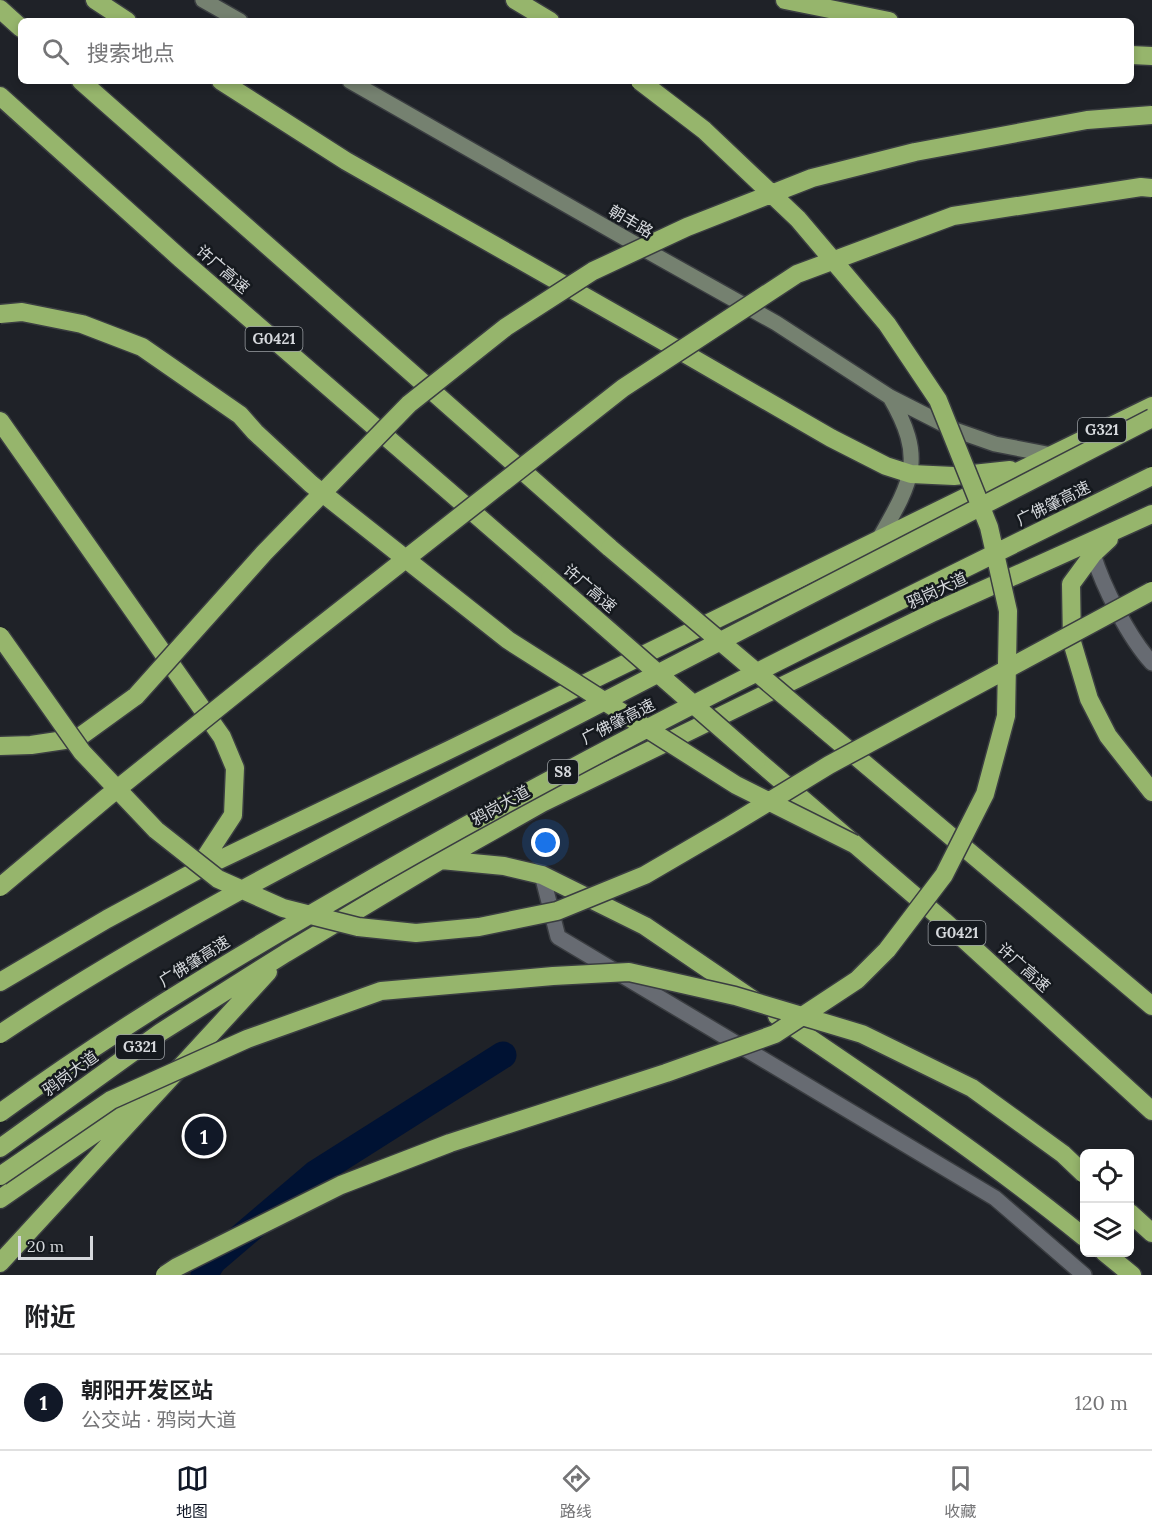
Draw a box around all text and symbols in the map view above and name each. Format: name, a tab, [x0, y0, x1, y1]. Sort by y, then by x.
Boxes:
search box	[18, 18, 1134, 84]
icon: search	[39, 35, 72, 68]
text: 搜索地点	[87, 39, 175, 67]
street label: 朝丰路	[605, 200, 657, 242]
street label: 许广高速	[192, 240, 254, 298]
road number: G0421	[246, 327, 302, 351]
road number: G321	[1078, 418, 1126, 442]
street label: 广佛肇高速	[1013, 476, 1093, 530]
street label: 许广高速	[559, 559, 621, 617]
street label: 鸦岗大道	[904, 567, 970, 613]
street label: 广佛肇高速	[578, 694, 658, 748]
road number: S8	[548, 760, 578, 784]
street label: 鸦岗大道	[467, 781, 533, 829]
your location	[531, 828, 560, 857]
road number: G0421	[928, 921, 986, 945]
street label: 广佛肇高速	[155, 931, 233, 991]
street label: 许广高速	[994, 938, 1054, 996]
road number: G321	[116, 1035, 164, 1059]
street label: 鸦岗大道	[38, 1046, 102, 1100]
pin: 1	[184, 1114, 224, 1158]
map controls	[1080, 1149, 1134, 1257]
button: locate	[1080, 1149, 1134, 1203]
button: layers	[1080, 1203, 1134, 1257]
scale bar	[18, 1233, 93, 1260]
text: 20 m	[27, 1236, 64, 1256]
text: 附近	[24, 1300, 76, 1333]
text: 朝阳开发区站	[81, 1376, 213, 1404]
text: 1	[39, 1390, 48, 1415]
text: 120 m	[1074, 1390, 1128, 1415]
text: 公交站 · 鸦岗大道	[81, 1407, 237, 1432]
tab: 地图	[176, 1462, 209, 1522]
tab: 路线	[560, 1462, 593, 1522]
tab: 收藏	[944, 1462, 977, 1522]

